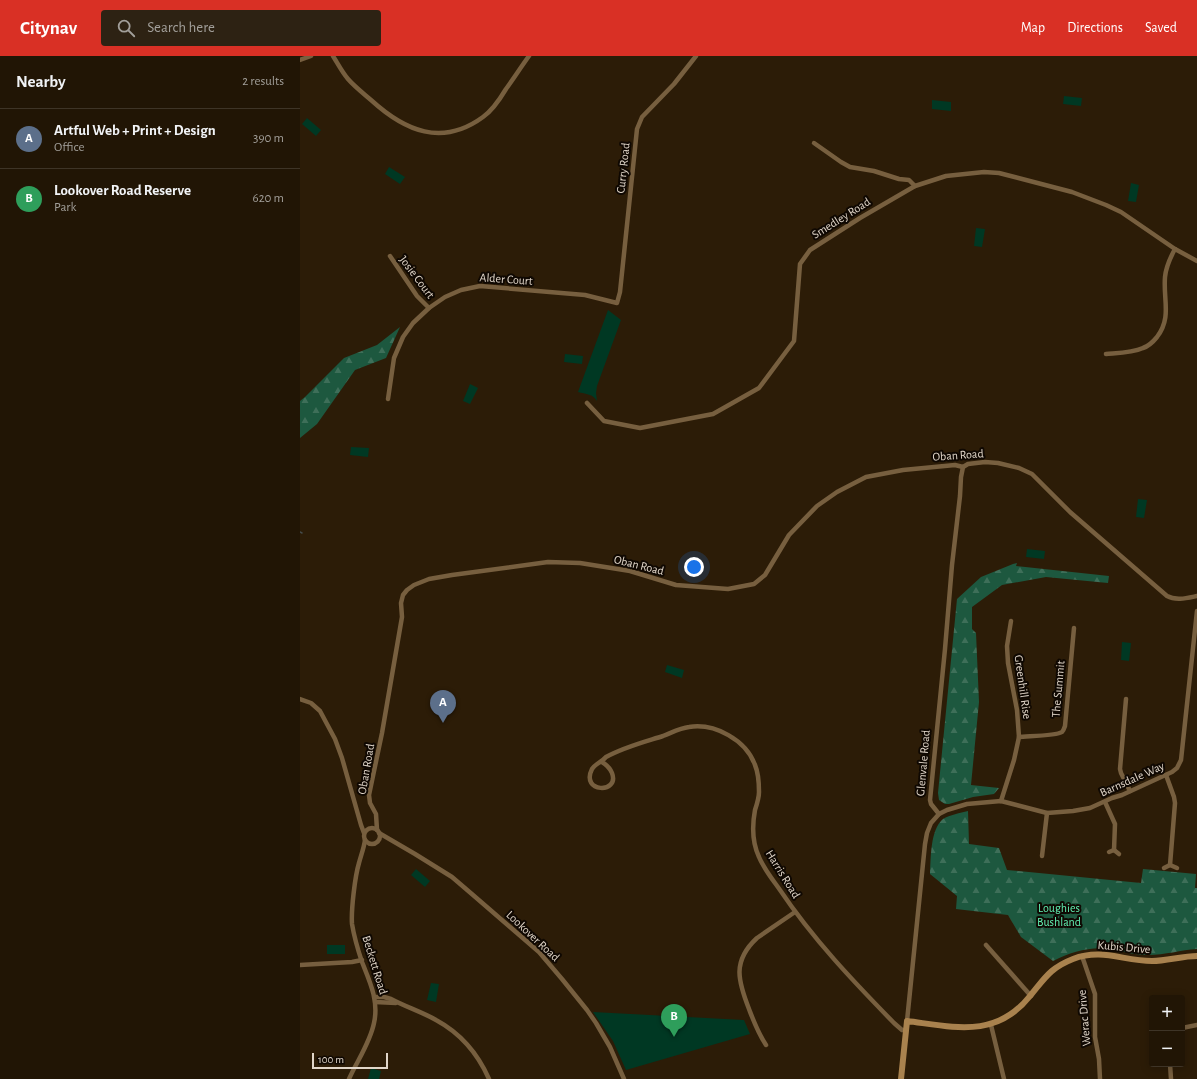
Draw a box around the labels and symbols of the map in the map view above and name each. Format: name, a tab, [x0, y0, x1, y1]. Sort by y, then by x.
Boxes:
street label: Curry Road	[614, 142, 633, 194]
street label: Smedley Road	[810, 195, 873, 242]
street label: Josie Court	[397, 253, 437, 301]
street label: Alder Court	[479, 271, 533, 287]
street label: Oban Road	[932, 447, 984, 463]
street label: Oban Road	[613, 553, 665, 577]
your location	[684, 557, 704, 577]
street label: Greenhill Rise	[1013, 654, 1033, 720]
street label: The Summit	[1050, 660, 1066, 718]
pin: A	[430, 690, 456, 723]
street label: Glenvale Road	[914, 729, 932, 797]
street label: Oban Road	[356, 743, 376, 795]
street label: Barnsdale Way	[1098, 759, 1166, 799]
street label: Harris Road	[764, 848, 802, 900]
park label: Loughies Bushland	[1037, 902, 1081, 928]
street label: Lookover Road	[504, 908, 562, 964]
street label: Beckett Road	[360, 934, 390, 996]
street label: Kubis Drive	[1097, 939, 1151, 955]
street label: Werac Drive	[1076, 989, 1092, 1047]
pin: B	[661, 1004, 687, 1037]
scale bar	[312, 1051, 388, 1070]

